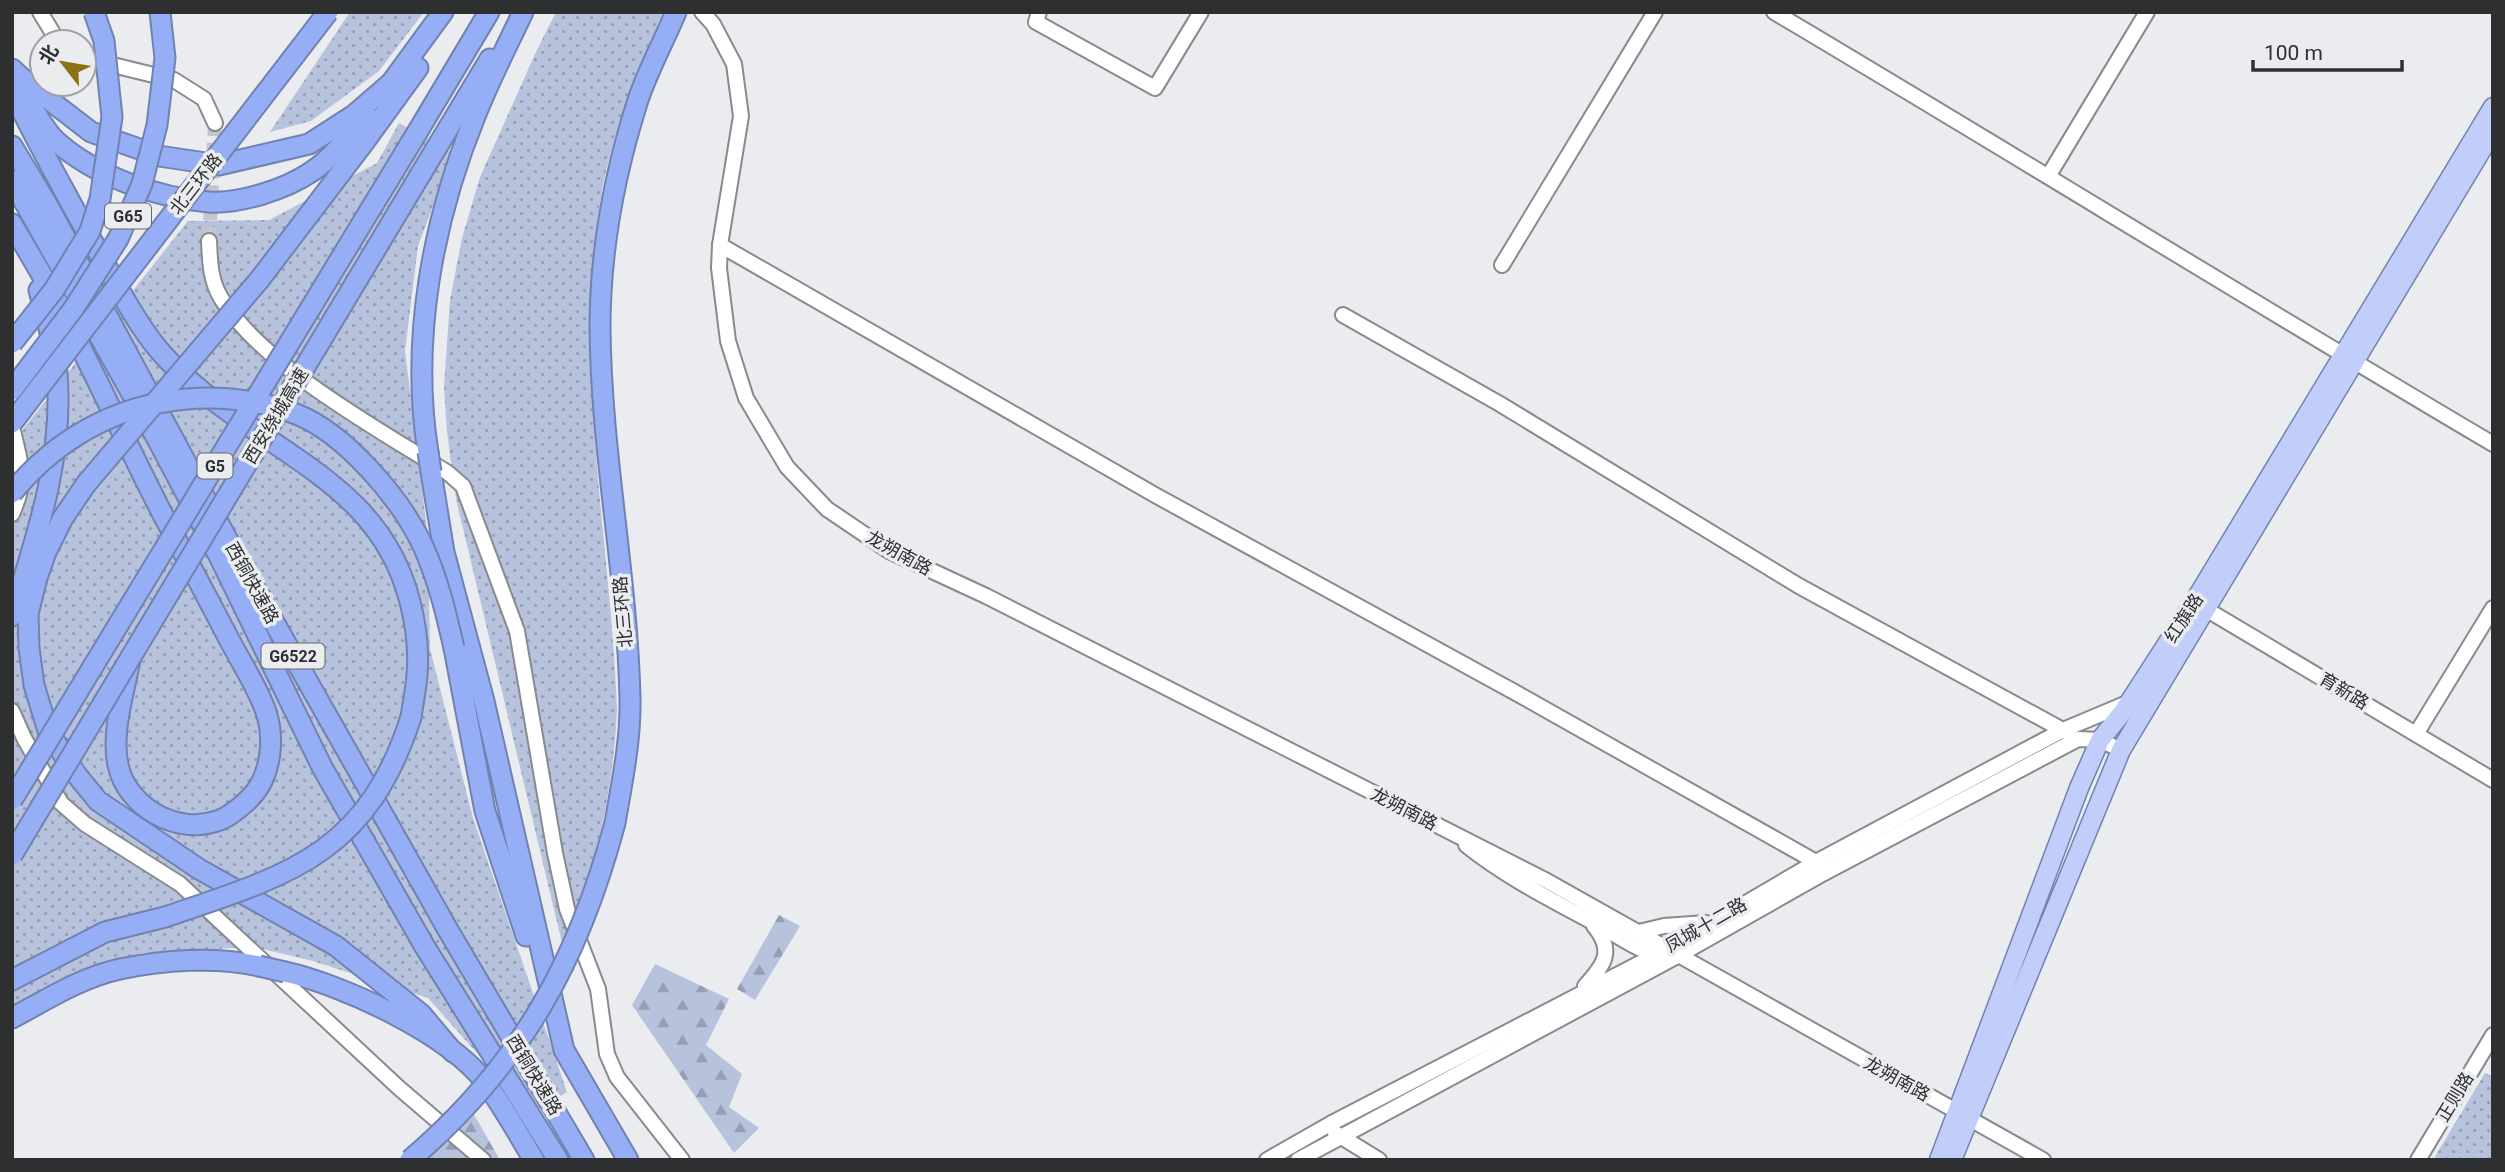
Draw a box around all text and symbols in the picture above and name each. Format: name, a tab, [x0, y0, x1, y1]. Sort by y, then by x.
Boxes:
north arrow	[28, 28, 98, 98]
scale bar	[2253, 28, 2402, 72]
text: 北	[34, 40, 64, 69]
text: 100 m	[2264, 41, 2323, 65]
street label: 北三环路	[165, 149, 226, 219]
road number: G65	[105, 204, 151, 229]
street label: 西安绕城高速	[239, 364, 312, 467]
road number: G5	[198, 453, 232, 478]
street label: 龙朔南路	[863, 526, 936, 579]
street label: 西铜快速路	[221, 538, 283, 627]
street label: 北三环路	[609, 575, 636, 649]
street label: 红旗路	[2160, 589, 2207, 646]
road number: G6522	[262, 643, 324, 668]
street label: 育新路	[2316, 668, 2373, 713]
street label: 龙朔南路	[1367, 783, 1441, 834]
street label: 凤城十二路	[1662, 893, 1750, 956]
street label: 西铜快速路	[502, 1031, 567, 1119]
street label: 龙朔南路	[1861, 1052, 1934, 1105]
street label: 正则路	[2432, 1068, 2477, 1125]

